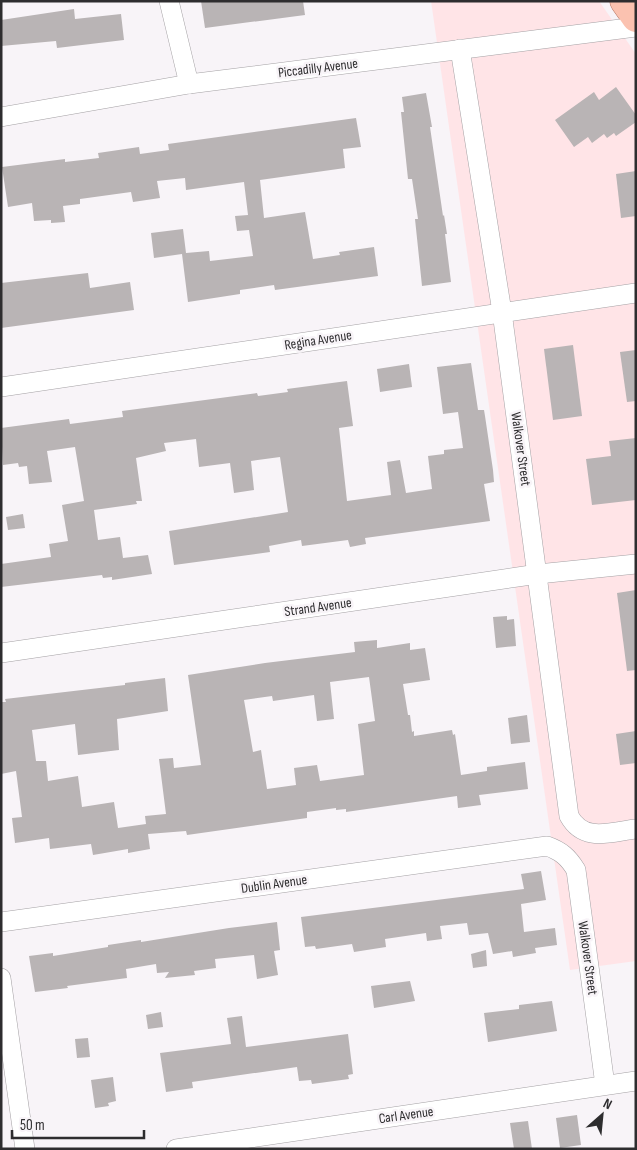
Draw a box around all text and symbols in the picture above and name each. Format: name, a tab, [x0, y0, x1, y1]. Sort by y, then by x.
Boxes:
street label: Piccadilly Avenue	[277, 55, 359, 81]
street label: Regina Avenue	[283, 326, 353, 354]
street label: Walkover Street	[507, 411, 535, 487]
street label: Strand Avenue	[283, 594, 353, 620]
street label: Dublin Avenue	[240, 871, 308, 897]
street label: Walkover Street	[574, 920, 602, 996]
north arrow	[577, 1090, 627, 1140]
text: N	[600, 1095, 615, 1113]
street label: Carl Avenue	[378, 1103, 434, 1127]
scale bar	[12, 1108, 145, 1140]
text: 50 m	[20, 1116, 45, 1135]

